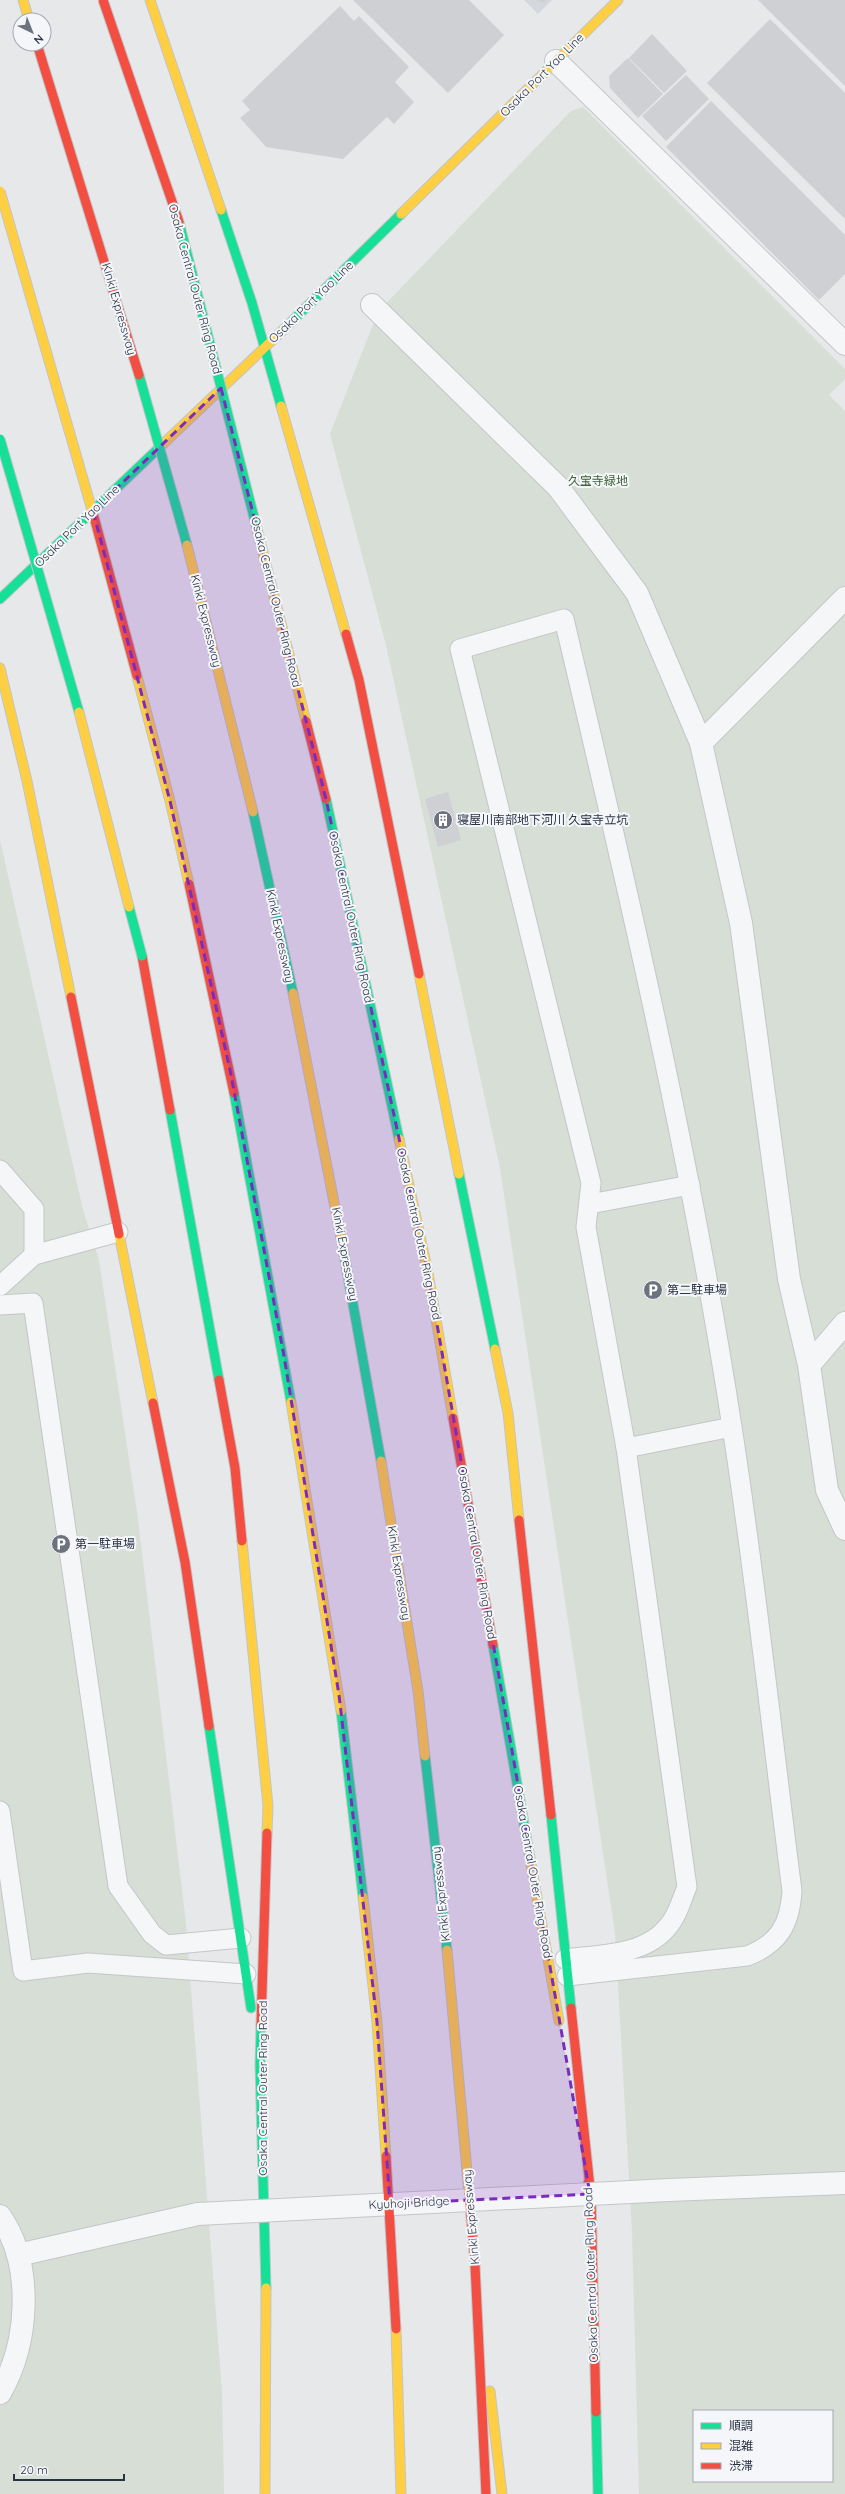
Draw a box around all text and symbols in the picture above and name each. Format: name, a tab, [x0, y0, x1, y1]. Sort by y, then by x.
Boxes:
north arrow	[12, 12, 52, 52]
street label: Osaka Port Yao Line	[497, 30, 587, 120]
text: N	[31, 31, 47, 47]
street label: Osaka Central Outer Ring Road	[166, 202, 225, 375]
street label: Osaka Port Yao Line	[265, 257, 356, 346]
street label: Kinki Expressway	[99, 261, 140, 357]
park label: 久宝寺緑地	[568, 473, 628, 488]
street label: Osaka Port Yao Line	[31, 481, 122, 570]
street label: Osaka Central Outer Ring Road	[248, 515, 305, 689]
street label: Kinki Expressway	[188, 573, 225, 669]
building icon: 寝屋川南部地下河川 久宝寺立坑	[432, 809, 454, 831]
place label: 寝屋川南部地下河川 久宝寺立坑	[457, 812, 628, 827]
street label: Osaka Central Outer Ring Road	[326, 830, 377, 1004]
street label: Kinki Expressway	[263, 888, 298, 984]
street label: Osaka Central Outer Ring Road	[394, 1147, 445, 1321]
street label: Kinki Expressway	[329, 1206, 362, 1302]
parking icon: 第二駐車場	[642, 1279, 664, 1301]
place label: 第二駐車場	[667, 1282, 727, 1297]
street label: Osaka Central Outer Ring Road	[455, 1465, 500, 1641]
street label: Kinki Expressway	[385, 1525, 414, 1621]
parking icon: 第一駐車場	[50, 1533, 72, 1555]
place label: 第一駐車場	[75, 1536, 135, 1551]
street label: Osaka Central Outer Ring Road	[511, 1784, 556, 1960]
street label: Kinki Expressway	[428, 1846, 453, 1942]
street label: Osaka Central Outer Ring Road	[255, 2000, 270, 2176]
street label: Kinki Expressway	[459, 2169, 482, 2265]
street label: Osaka Central Outer Ring Road	[580, 2187, 601, 2363]
street label: Kyuhoji Bridge	[368, 2193, 450, 2212]
legend	[693, 2410, 833, 2482]
text: 順調	[729, 2418, 753, 2433]
text: 混雑	[729, 2438, 753, 2453]
scale bar	[14, 2456, 124, 2482]
text: 渋滞	[729, 2458, 753, 2473]
text: 20 m	[20, 2462, 48, 2477]

